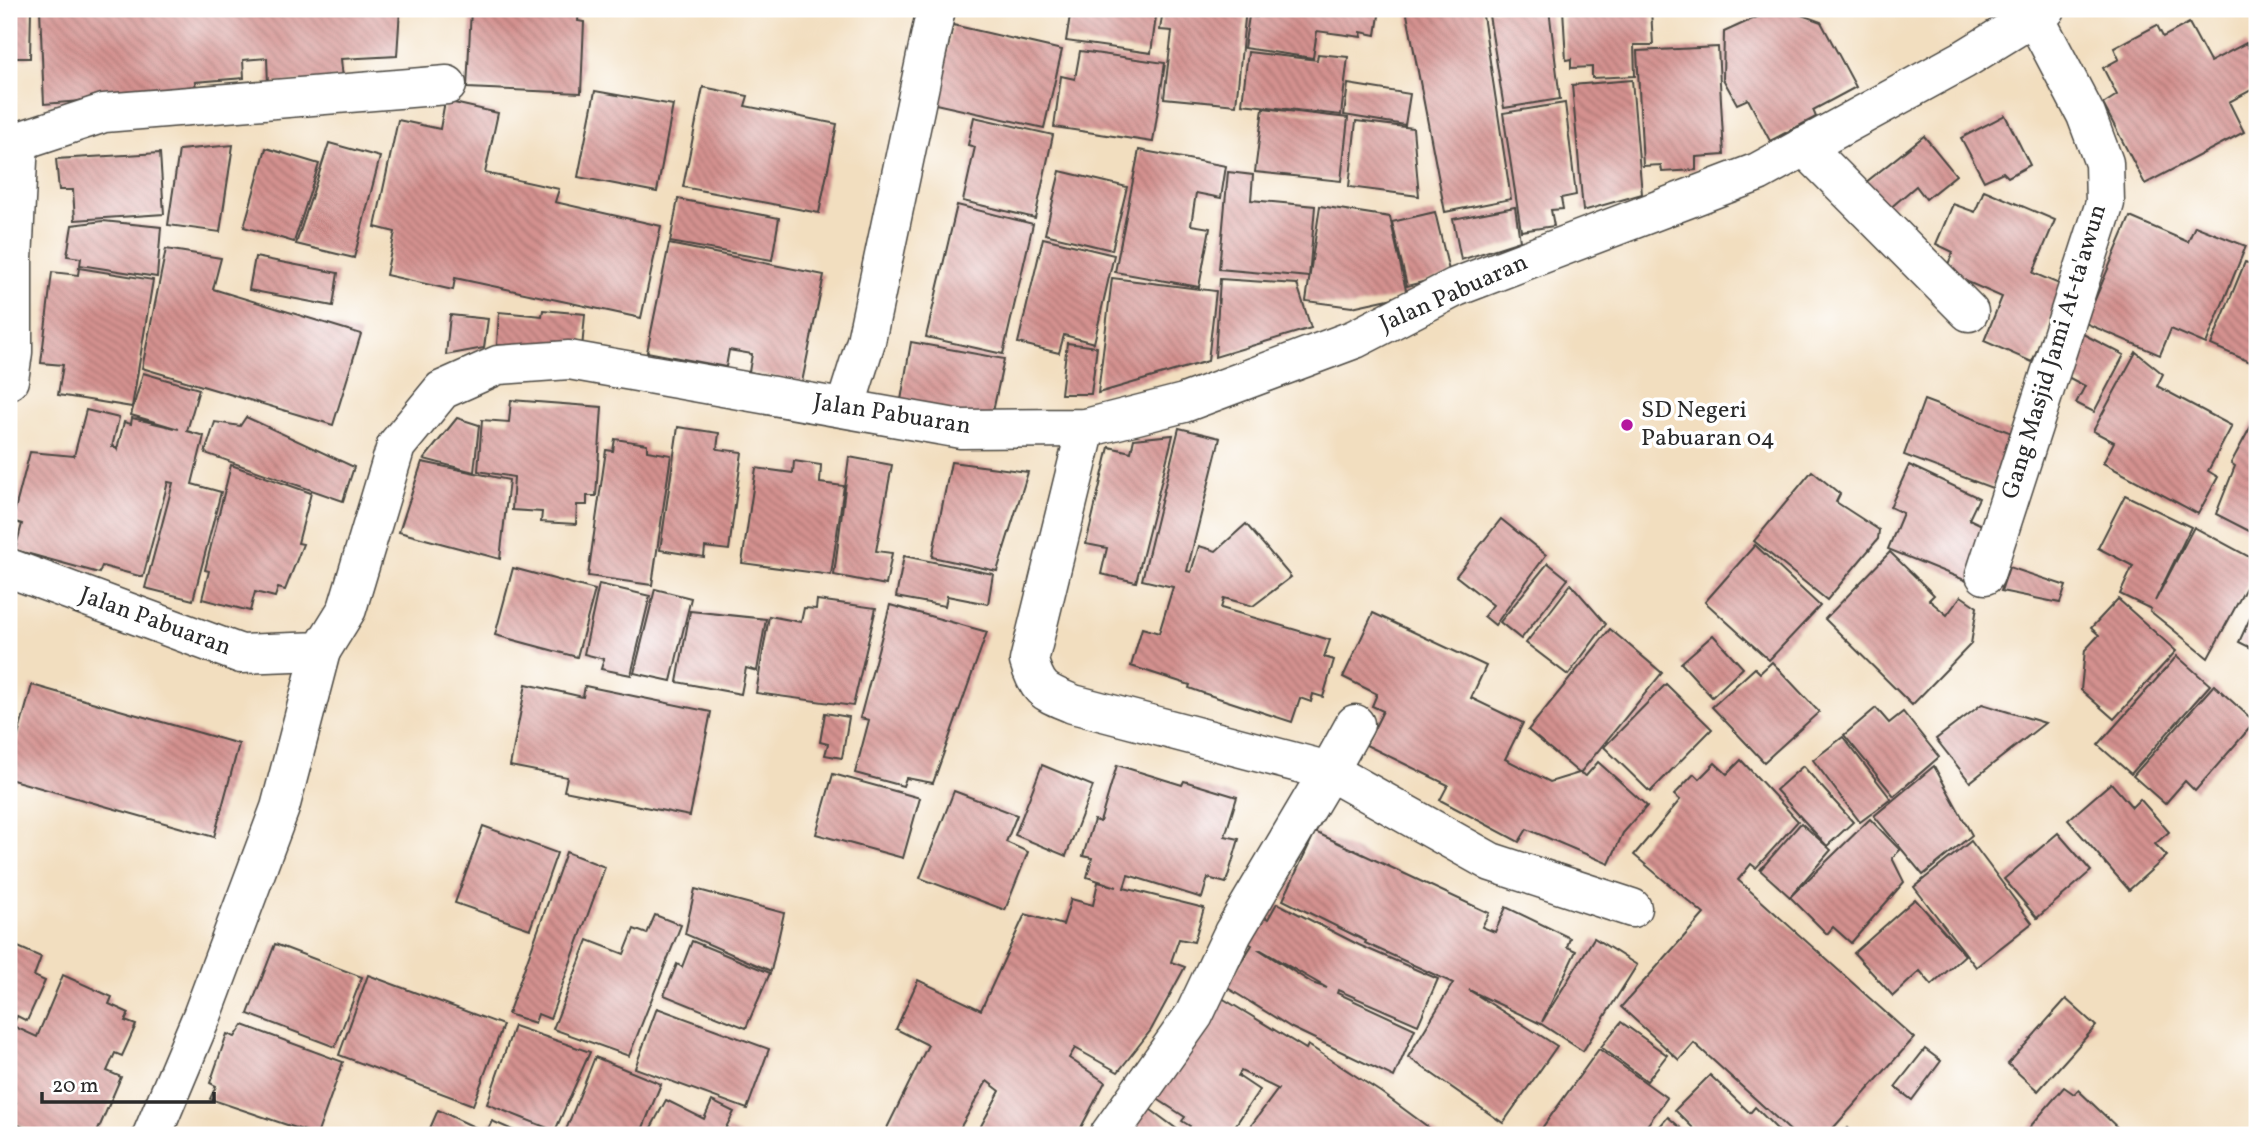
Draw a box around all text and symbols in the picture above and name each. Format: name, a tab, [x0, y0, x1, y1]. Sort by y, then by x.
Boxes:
street label: Gang Masjid Jami At-ta'awun	[1994, 200, 2116, 504]
street label: Jalan Pabuaran	[1374, 246, 1534, 342]
street label: Jalan Pabuaran	[811, 386, 973, 444]
place label: SD Negeri Pabuaran 04	[1641, 394, 1775, 456]
marker: SD Negeri Pabuaran 04	[1619, 417, 1635, 433]
street label: Jalan Pabuaran	[75, 579, 235, 665]
scale bar	[42, 1060, 214, 1104]
text: 20 m	[52, 1072, 98, 1101]

